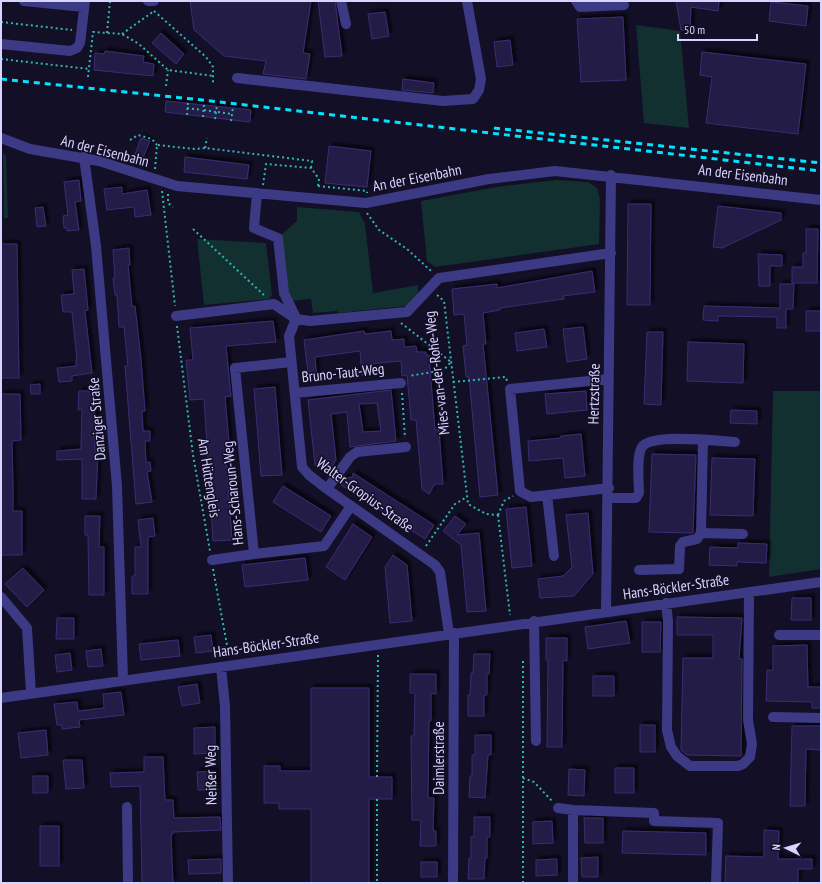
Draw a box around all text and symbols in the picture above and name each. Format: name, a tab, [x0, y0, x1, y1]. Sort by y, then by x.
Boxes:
scale bar	[678, 16, 757, 42]
text: 50 m	[684, 22, 705, 37]
street label: An der Eisenbahn	[59, 130, 151, 171]
street label: An der Eisenbahn	[371, 160, 463, 195]
street label: An der Eisenbahn	[697, 160, 789, 189]
street label: Mies-van-der-Rohe-Weg	[419, 310, 454, 436]
street label: Bruno-Taut-Weg	[301, 359, 385, 386]
street label: Hertzstraße	[583, 363, 604, 425]
street label: Danziger Straße	[83, 377, 110, 461]
street label: Am Hüttengleis	[194, 437, 225, 519]
street label: Hans-Scharoun-Weg	[218, 440, 247, 546]
street label: Walter-Gropius-Straße	[313, 453, 418, 536]
street label: Hans-Böckler-Straße	[622, 570, 730, 603]
street label: Hans-Böckler-Straße	[212, 628, 320, 661]
street label: Daimlerstraße	[429, 721, 448, 795]
street label: Neißer Weg	[200, 745, 221, 805]
north arrow	[766, 828, 806, 868]
text: N	[769, 844, 783, 851]

